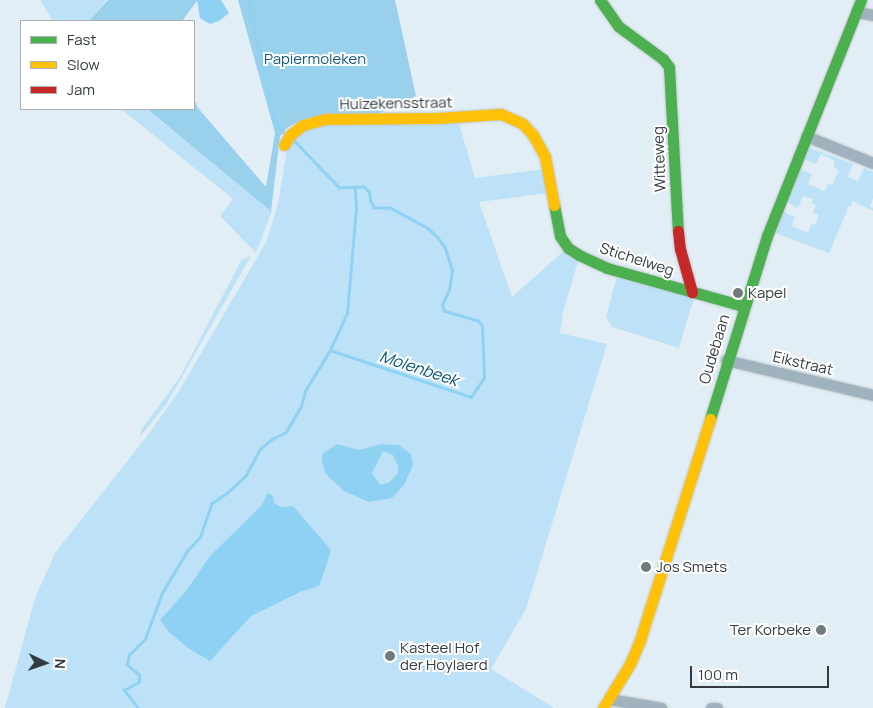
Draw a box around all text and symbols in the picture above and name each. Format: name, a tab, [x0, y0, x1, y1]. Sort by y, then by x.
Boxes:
legend	[20, 20, 195, 110]
text: Fast	[67, 29, 96, 50]
park label: Papiermoleken	[264, 50, 366, 68]
text: Slow	[67, 54, 100, 75]
text: Jam	[67, 79, 95, 100]
street label: Huizekensstraat	[339, 93, 453, 113]
street label: Witteweg	[649, 126, 669, 192]
street label: Stichelweg	[598, 239, 676, 279]
place label: Kapel	[748, 284, 786, 302]
marker: Kapel	[732, 287, 744, 299]
street label: Oudebaan	[695, 312, 733, 386]
water label: Molenbeek	[377, 346, 461, 390]
street label: Eikstraat	[771, 347, 835, 379]
place label: Jos Smets	[656, 558, 727, 576]
marker: Jos Smets	[640, 561, 652, 573]
place label: Ter Korbeke	[730, 621, 811, 639]
marker: Ter Korbeke	[815, 624, 827, 636]
north arrow	[20, 638, 70, 688]
place label: Kasteel Hof der Hoylaerd	[400, 638, 488, 673]
marker: Kasteel Hof der Hoylaerd	[384, 650, 396, 662]
scale bar	[693, 656, 832, 688]
text: N	[51, 658, 70, 669]
text: 100 m	[698, 664, 738, 685]

